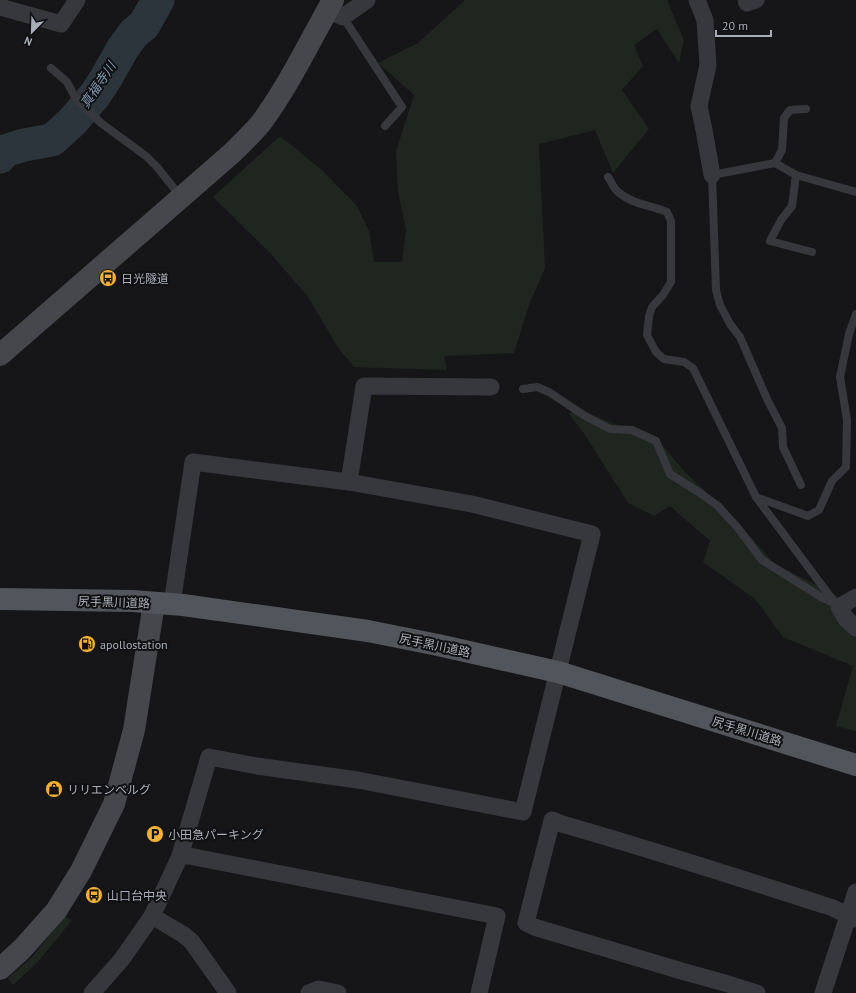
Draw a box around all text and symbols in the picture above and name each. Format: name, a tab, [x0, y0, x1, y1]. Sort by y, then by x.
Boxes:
north arrow	[12, 12, 52, 52]
scale bar	[716, 12, 771, 38]
text: 20 m	[722, 18, 748, 33]
text: N	[22, 33, 34, 49]
water label: 真福寺川	[76, 57, 121, 111]
bus stop icon: 日光隧道	[98, 268, 118, 288]
place label: 日光隧道	[121, 271, 169, 286]
street label: 尻手黒川道路	[78, 593, 150, 611]
street label: 尻手黒川道路	[398, 630, 472, 660]
fuel station icon: apollostation	[77, 634, 97, 654]
place label: apollostation	[100, 637, 168, 652]
street label: 尻手黒川道路	[710, 713, 784, 749]
shop icon: リリエンベルグ	[44, 779, 64, 799]
place label: リリエンベルグ	[67, 782, 151, 797]
parking icon: 小田急パーキング	[145, 824, 165, 844]
place label: 小田急パーキング	[168, 827, 264, 842]
bus stop icon: 山口台中央	[84, 885, 104, 905]
place label: 山口台中央	[107, 888, 167, 903]

